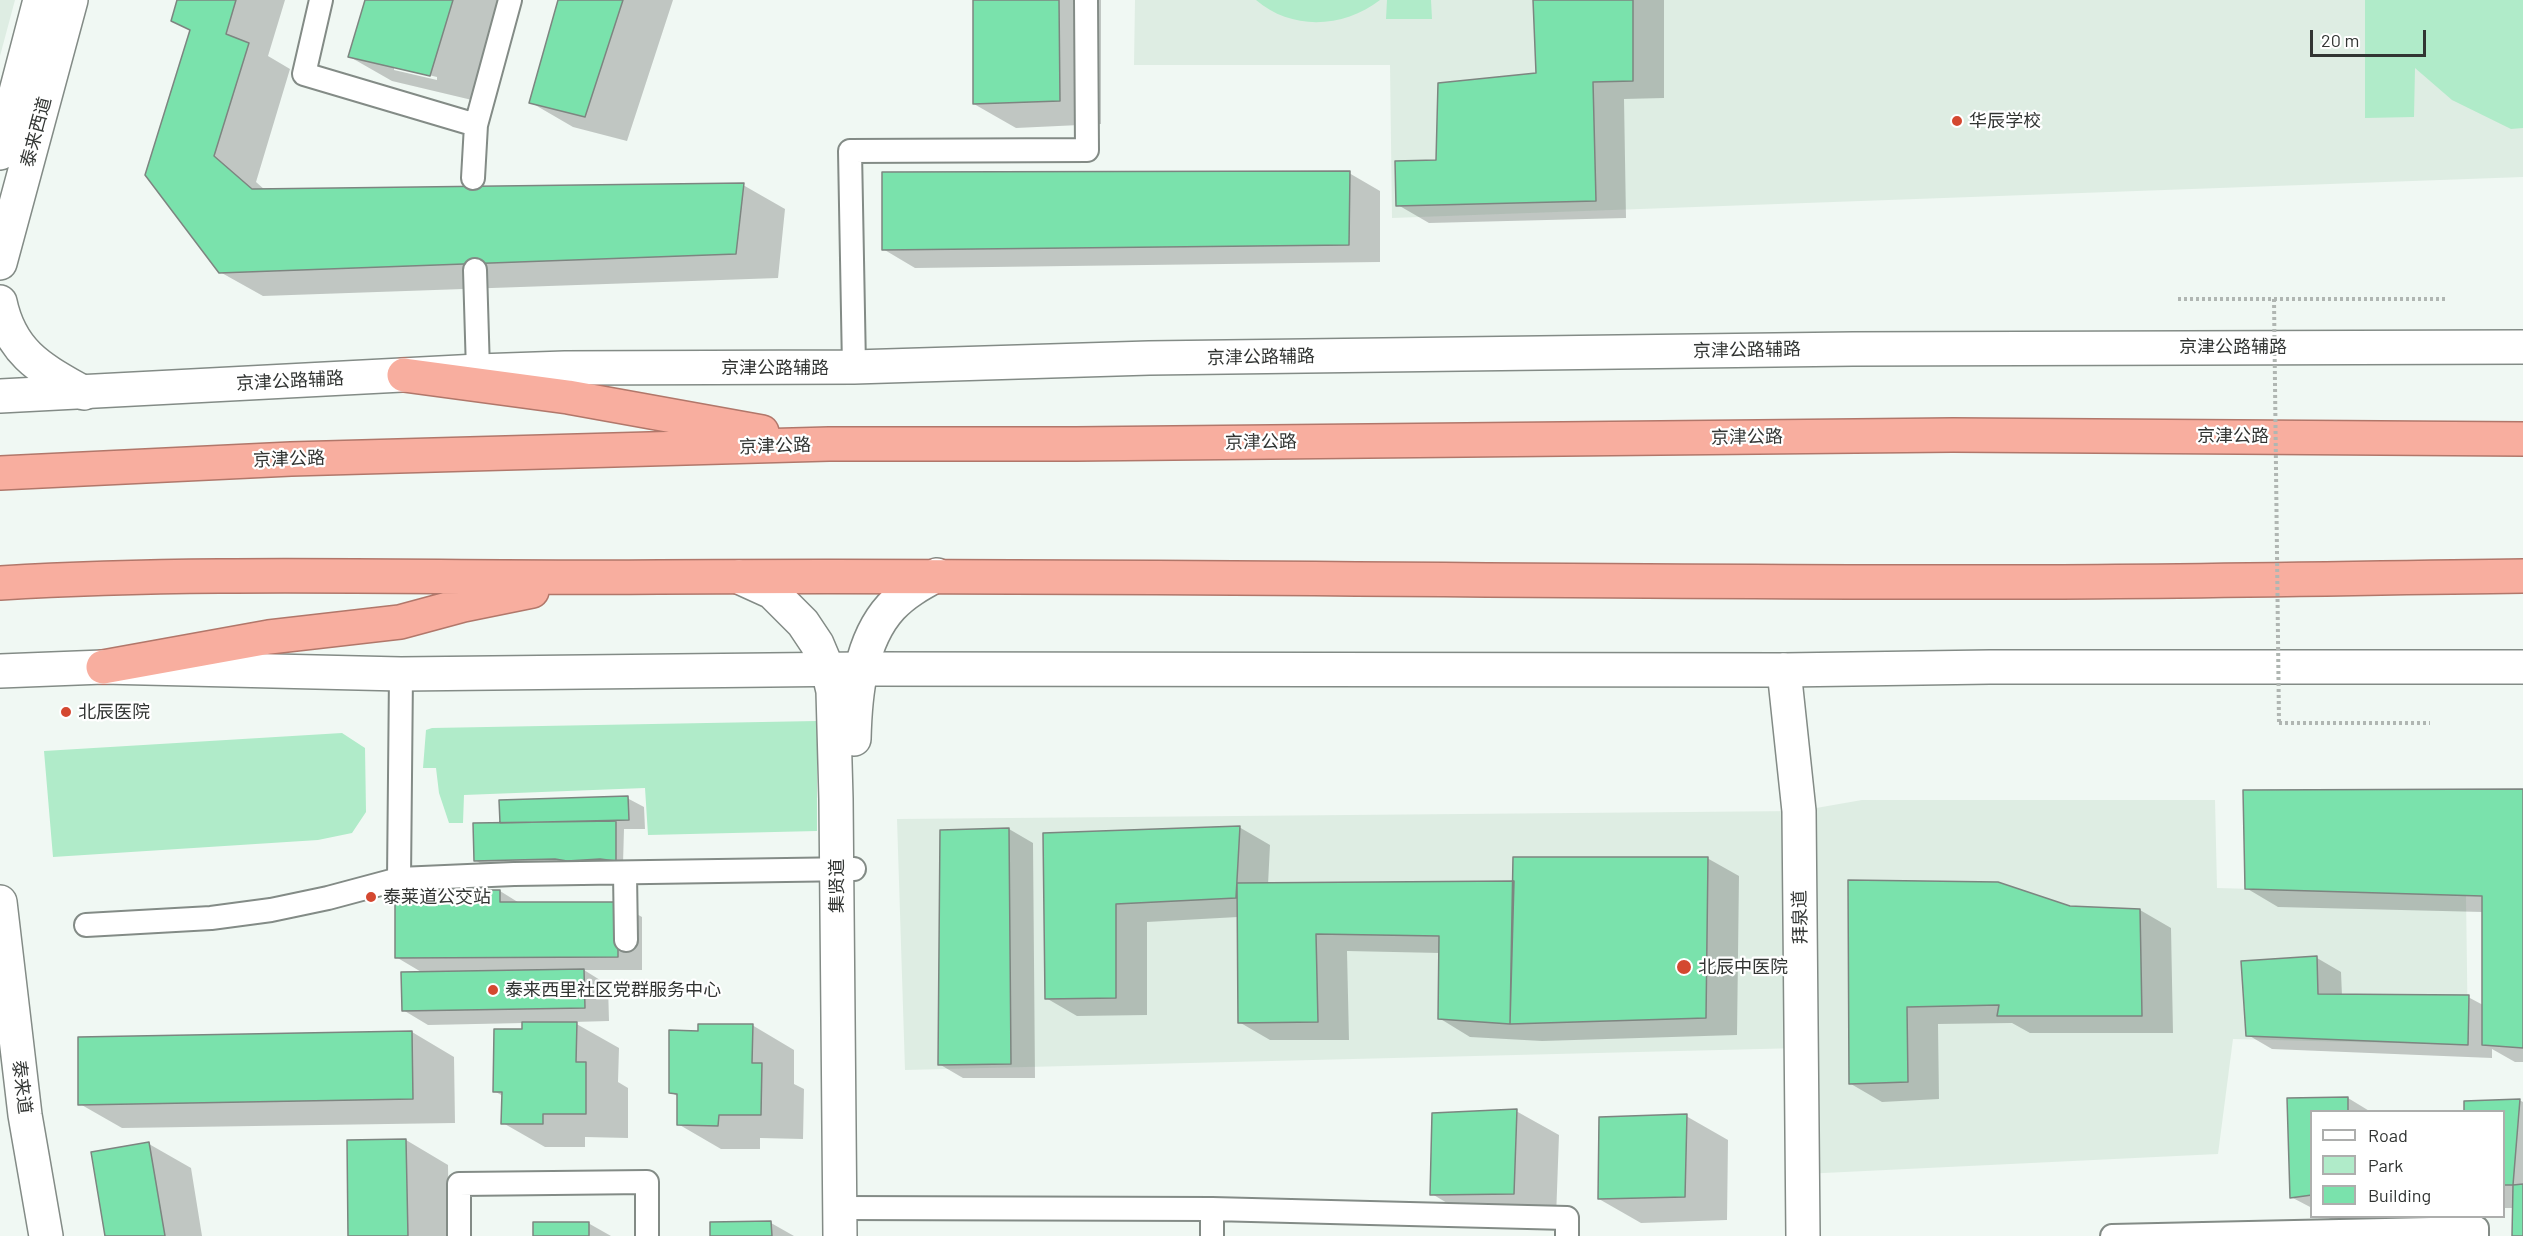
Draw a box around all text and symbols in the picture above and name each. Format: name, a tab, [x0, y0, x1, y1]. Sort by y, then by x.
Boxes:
scale bar	[2313, 18, 2428, 56]
text: 20 m	[2321, 29, 2359, 51]
street label: 泰来西道	[16, 94, 56, 170]
place label: 华辰学校	[1969, 110, 2041, 132]
marker: 华辰学校	[1950, 114, 1964, 128]
street label: 京津公路辅路	[2179, 336, 2287, 358]
street label: 京津公路辅路	[1693, 338, 1801, 362]
street label: 京津公路辅路	[1207, 345, 1315, 369]
street label: 京津公路辅路	[721, 357, 829, 379]
street label: 京津公路辅路	[236, 367, 344, 395]
street label: 京津公路	[2197, 425, 2269, 447]
street label: 京津公路	[1711, 426, 1783, 448]
street label: 京津公路	[1225, 431, 1297, 453]
street label: 京津公路	[739, 434, 811, 458]
street label: 京津公路	[253, 447, 325, 471]
place label: 北辰医院	[78, 701, 150, 723]
marker: 北辰医院	[59, 705, 73, 719]
street label: 集贤道	[826, 859, 848, 913]
place label: 泰莱道公交站	[383, 886, 491, 908]
marker: 泰莱道公交站	[364, 890, 378, 904]
street label: 拜泉道	[1789, 890, 1811, 944]
place label: 北辰中医院	[1698, 956, 1788, 978]
marker: 北辰中医院	[1675, 958, 1693, 976]
place label: 泰来西里社区党群服务中心	[505, 979, 721, 1001]
marker: 泰来西里社区党群服务中心	[486, 983, 500, 997]
street label: 泰来道	[8, 1059, 36, 1115]
legend	[2310, 1110, 2505, 1218]
text: Road	[2368, 1124, 2408, 1146]
text: Park	[2368, 1154, 2403, 1176]
text: Building	[2368, 1184, 2431, 1206]

